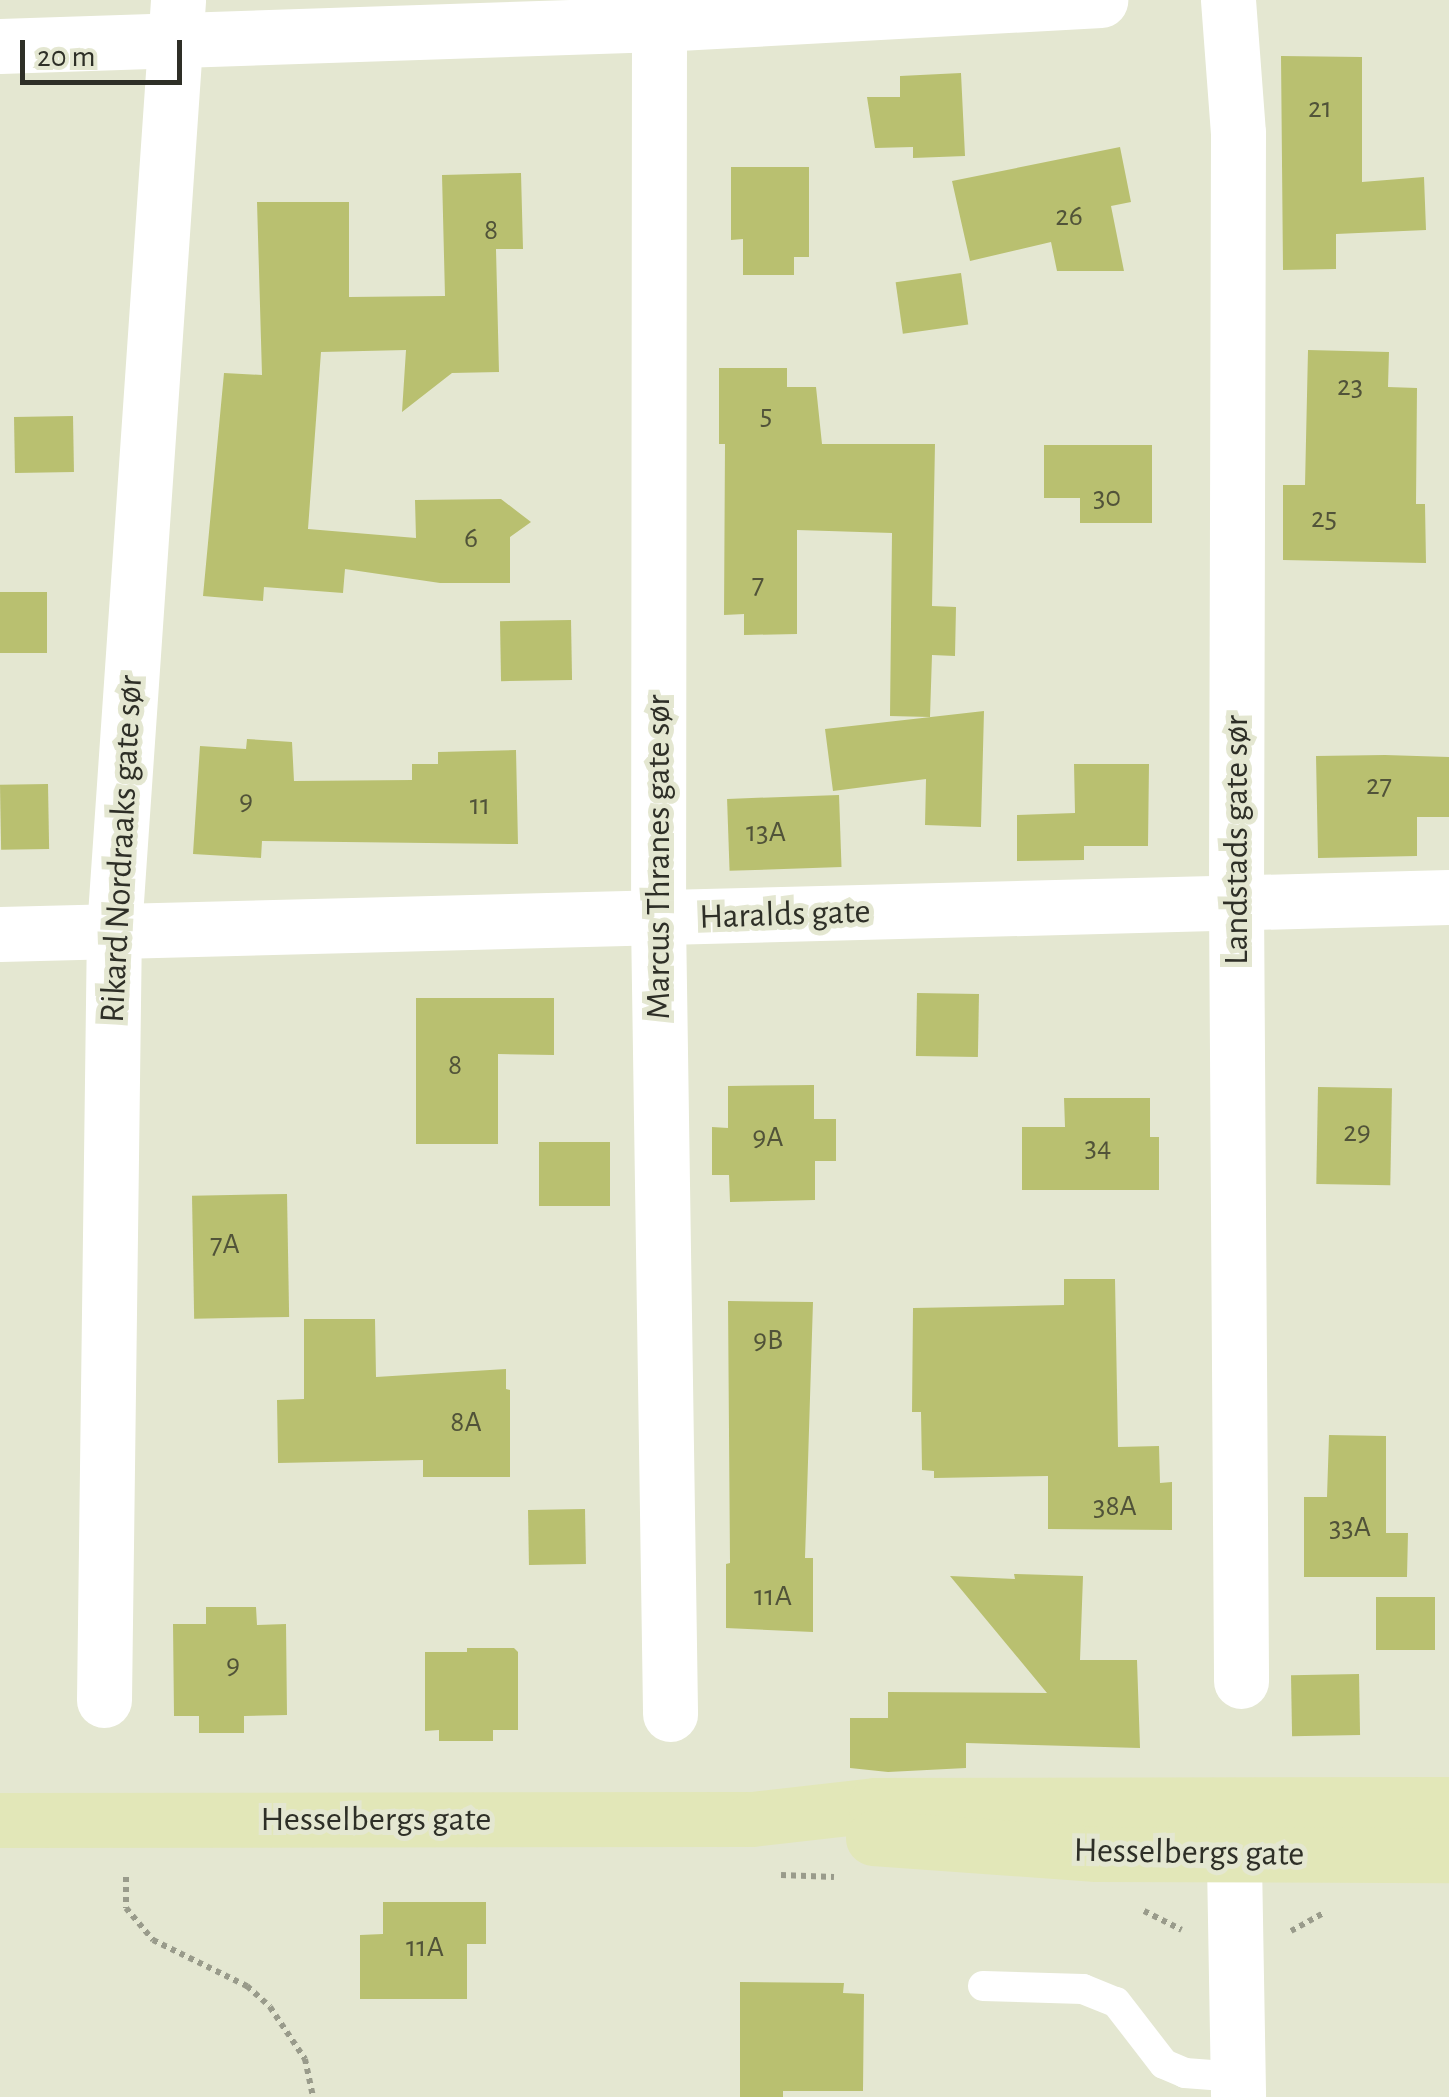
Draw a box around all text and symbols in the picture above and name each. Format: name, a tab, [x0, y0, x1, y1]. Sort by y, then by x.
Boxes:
scale bar	[25, 20, 188, 82]
text: 20 m	[37, 42, 95, 72]
house number: 21	[1308, 90, 1332, 126]
house number: 26	[1055, 198, 1083, 234]
house number: 8	[484, 212, 498, 248]
house number: 23	[1337, 368, 1363, 404]
house number: 5	[760, 397, 772, 433]
house number: 30	[1093, 479, 1121, 515]
house number: 25	[1311, 500, 1337, 536]
house number: 6	[464, 520, 478, 556]
house number: 7	[752, 566, 764, 602]
street label: Rikard Nordraaks gate sør	[92, 674, 152, 1024]
street label: Marcus Thranes gate sør	[638, 694, 680, 1020]
street label: Landstads gate sør	[1216, 715, 1258, 965]
house number: 27	[1366, 767, 1392, 803]
house number: 9	[239, 783, 253, 819]
house number: 11	[470, 787, 490, 823]
house number: 13A	[746, 814, 786, 850]
street label: Haralds gate	[699, 891, 871, 939]
house number: 8	[448, 1047, 462, 1083]
house number: 29	[1343, 1114, 1371, 1150]
house number: 9A	[752, 1119, 784, 1155]
house number: 34	[1085, 1129, 1111, 1165]
house number: 7A	[210, 1226, 240, 1262]
house number: 9B	[753, 1322, 783, 1358]
house number: 8A	[450, 1404, 482, 1440]
house number: 38A	[1093, 1488, 1137, 1524]
house number: 33A	[1329, 1509, 1371, 1545]
house number: 11A	[754, 1578, 792, 1614]
house number: 9	[226, 1647, 240, 1683]
street label: Hesselbergs gate	[261, 1799, 491, 1841]
street label: Hesselbergs gate	[1073, 1830, 1305, 1876]
house number: 11A	[406, 1929, 444, 1965]

